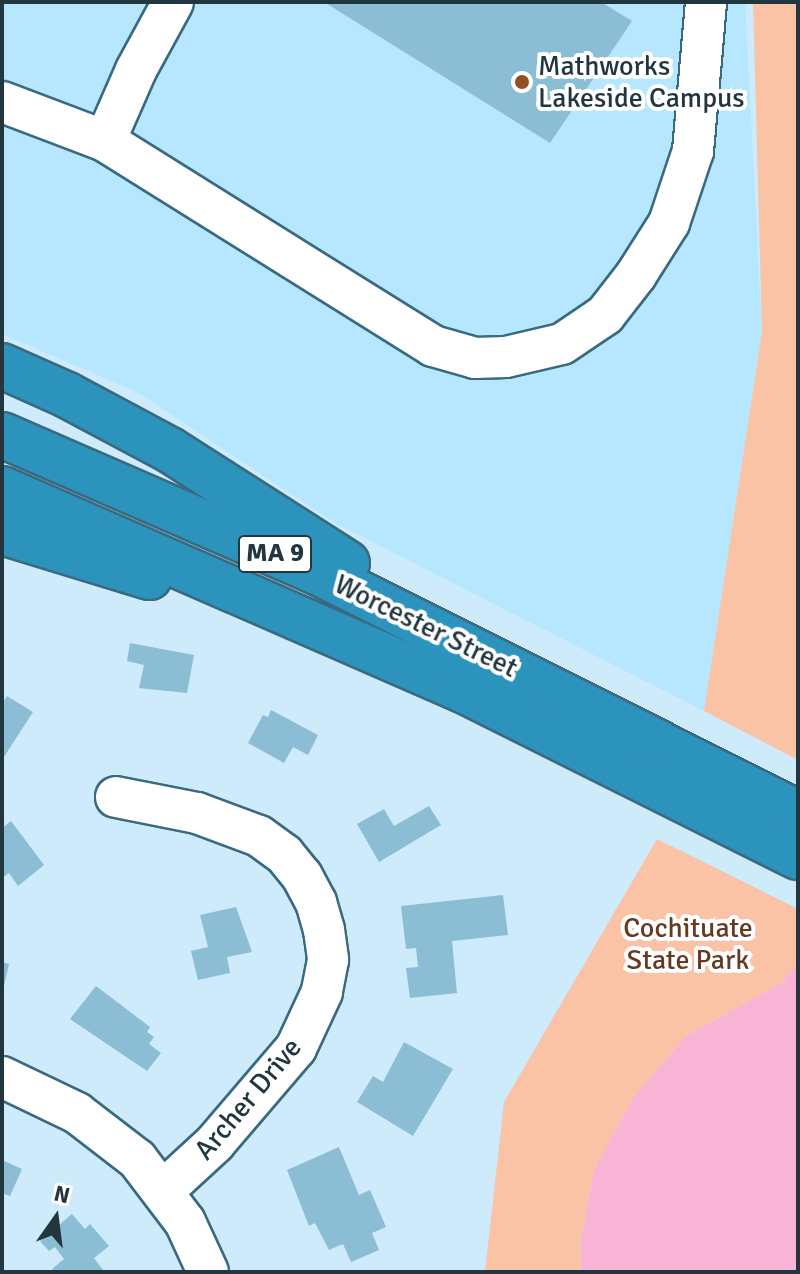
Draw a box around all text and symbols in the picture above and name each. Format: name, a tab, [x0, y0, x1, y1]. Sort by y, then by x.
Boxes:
place label: Mathworks Lakeside Campus	[538, 49, 745, 115]
marker: Mathworks Lakeside Campus	[513, 73, 531, 91]
road number: MA 9	[237, 532, 313, 576]
street label: Worcester Street	[329, 567, 523, 685]
park label: Cochituate State Park	[623, 911, 753, 977]
street label: Archer Drive	[187, 1031, 309, 1167]
north arrow	[16, 1178, 96, 1258]
text: N	[51, 1179, 73, 1209]

